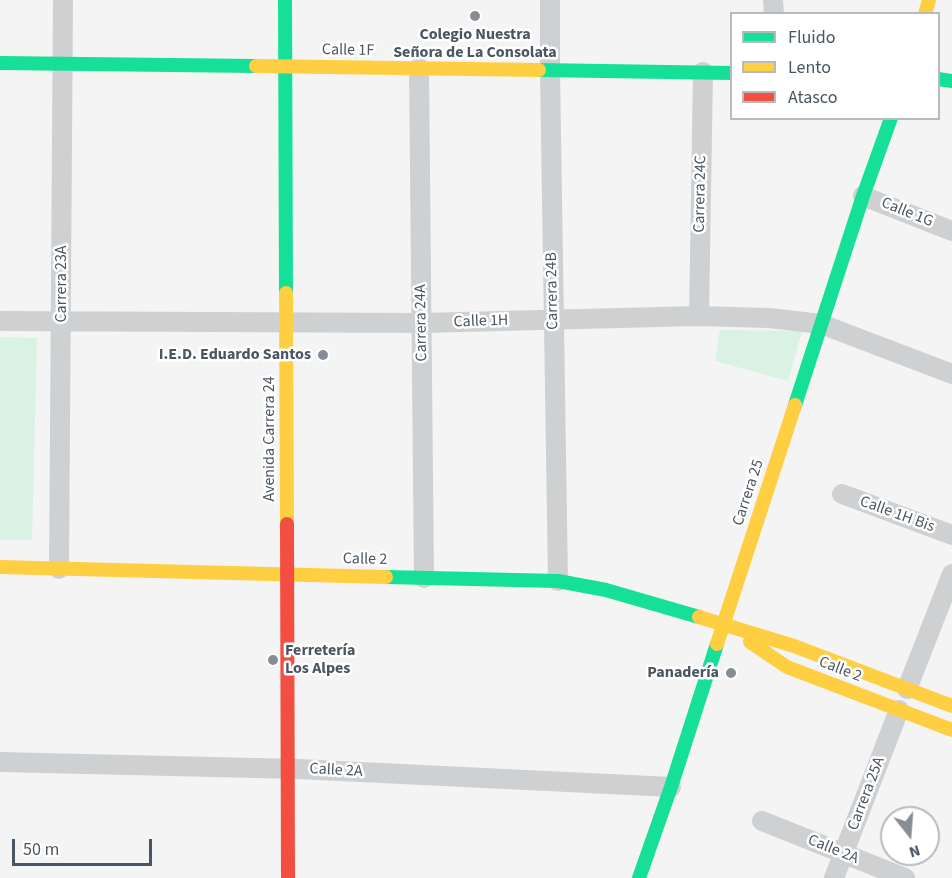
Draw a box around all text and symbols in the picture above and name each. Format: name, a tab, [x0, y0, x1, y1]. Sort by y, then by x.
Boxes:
marker: Colegio Nuestra Señora de La Consolata	[468, 9, 482, 23]
legend	[730, 12, 940, 120]
place label: Colegio Nuestra Señora de La Consolata	[393, 25, 557, 63]
text: Fluido	[788, 25, 835, 50]
street label: Calle 1F	[322, 41, 374, 61]
text: Lento	[788, 55, 831, 80]
text: Atasco	[788, 85, 837, 110]
street label: Carrera 24C	[691, 155, 711, 233]
street label: Calle 1G	[878, 194, 936, 232]
street label: Carrera 23A	[52, 245, 72, 323]
street label: Carrera 24B	[543, 252, 563, 330]
street label: Carrera 24A	[412, 284, 432, 362]
street label: Calle 1H	[453, 311, 509, 333]
place label: I.E.D. Eduardo Santos	[159, 345, 311, 365]
marker: I.E.D. Eduardo Santos	[316, 348, 330, 362]
street label: Avenida Carrera 24	[260, 376, 280, 502]
street label: Carrera 25	[729, 457, 769, 529]
street label: Calle 1H Bis	[857, 493, 937, 537]
street label: Calle 2	[343, 550, 387, 570]
place label: Ferretería Los Alpes	[285, 641, 355, 679]
marker: Ferretería Los Alpes	[266, 653, 280, 667]
street label: Calle 2	[816, 653, 864, 687]
place label: Panadería	[647, 663, 719, 683]
marker: Panadería	[724, 666, 738, 680]
street label: Carrera 25A	[844, 755, 890, 833]
street label: Calle 2A	[309, 760, 363, 782]
north arrow	[880, 806, 940, 866]
scale bar	[15, 827, 154, 865]
street label: Calle 2A	[805, 831, 861, 869]
text: 50 m	[23, 837, 59, 862]
text: N	[906, 839, 923, 863]

